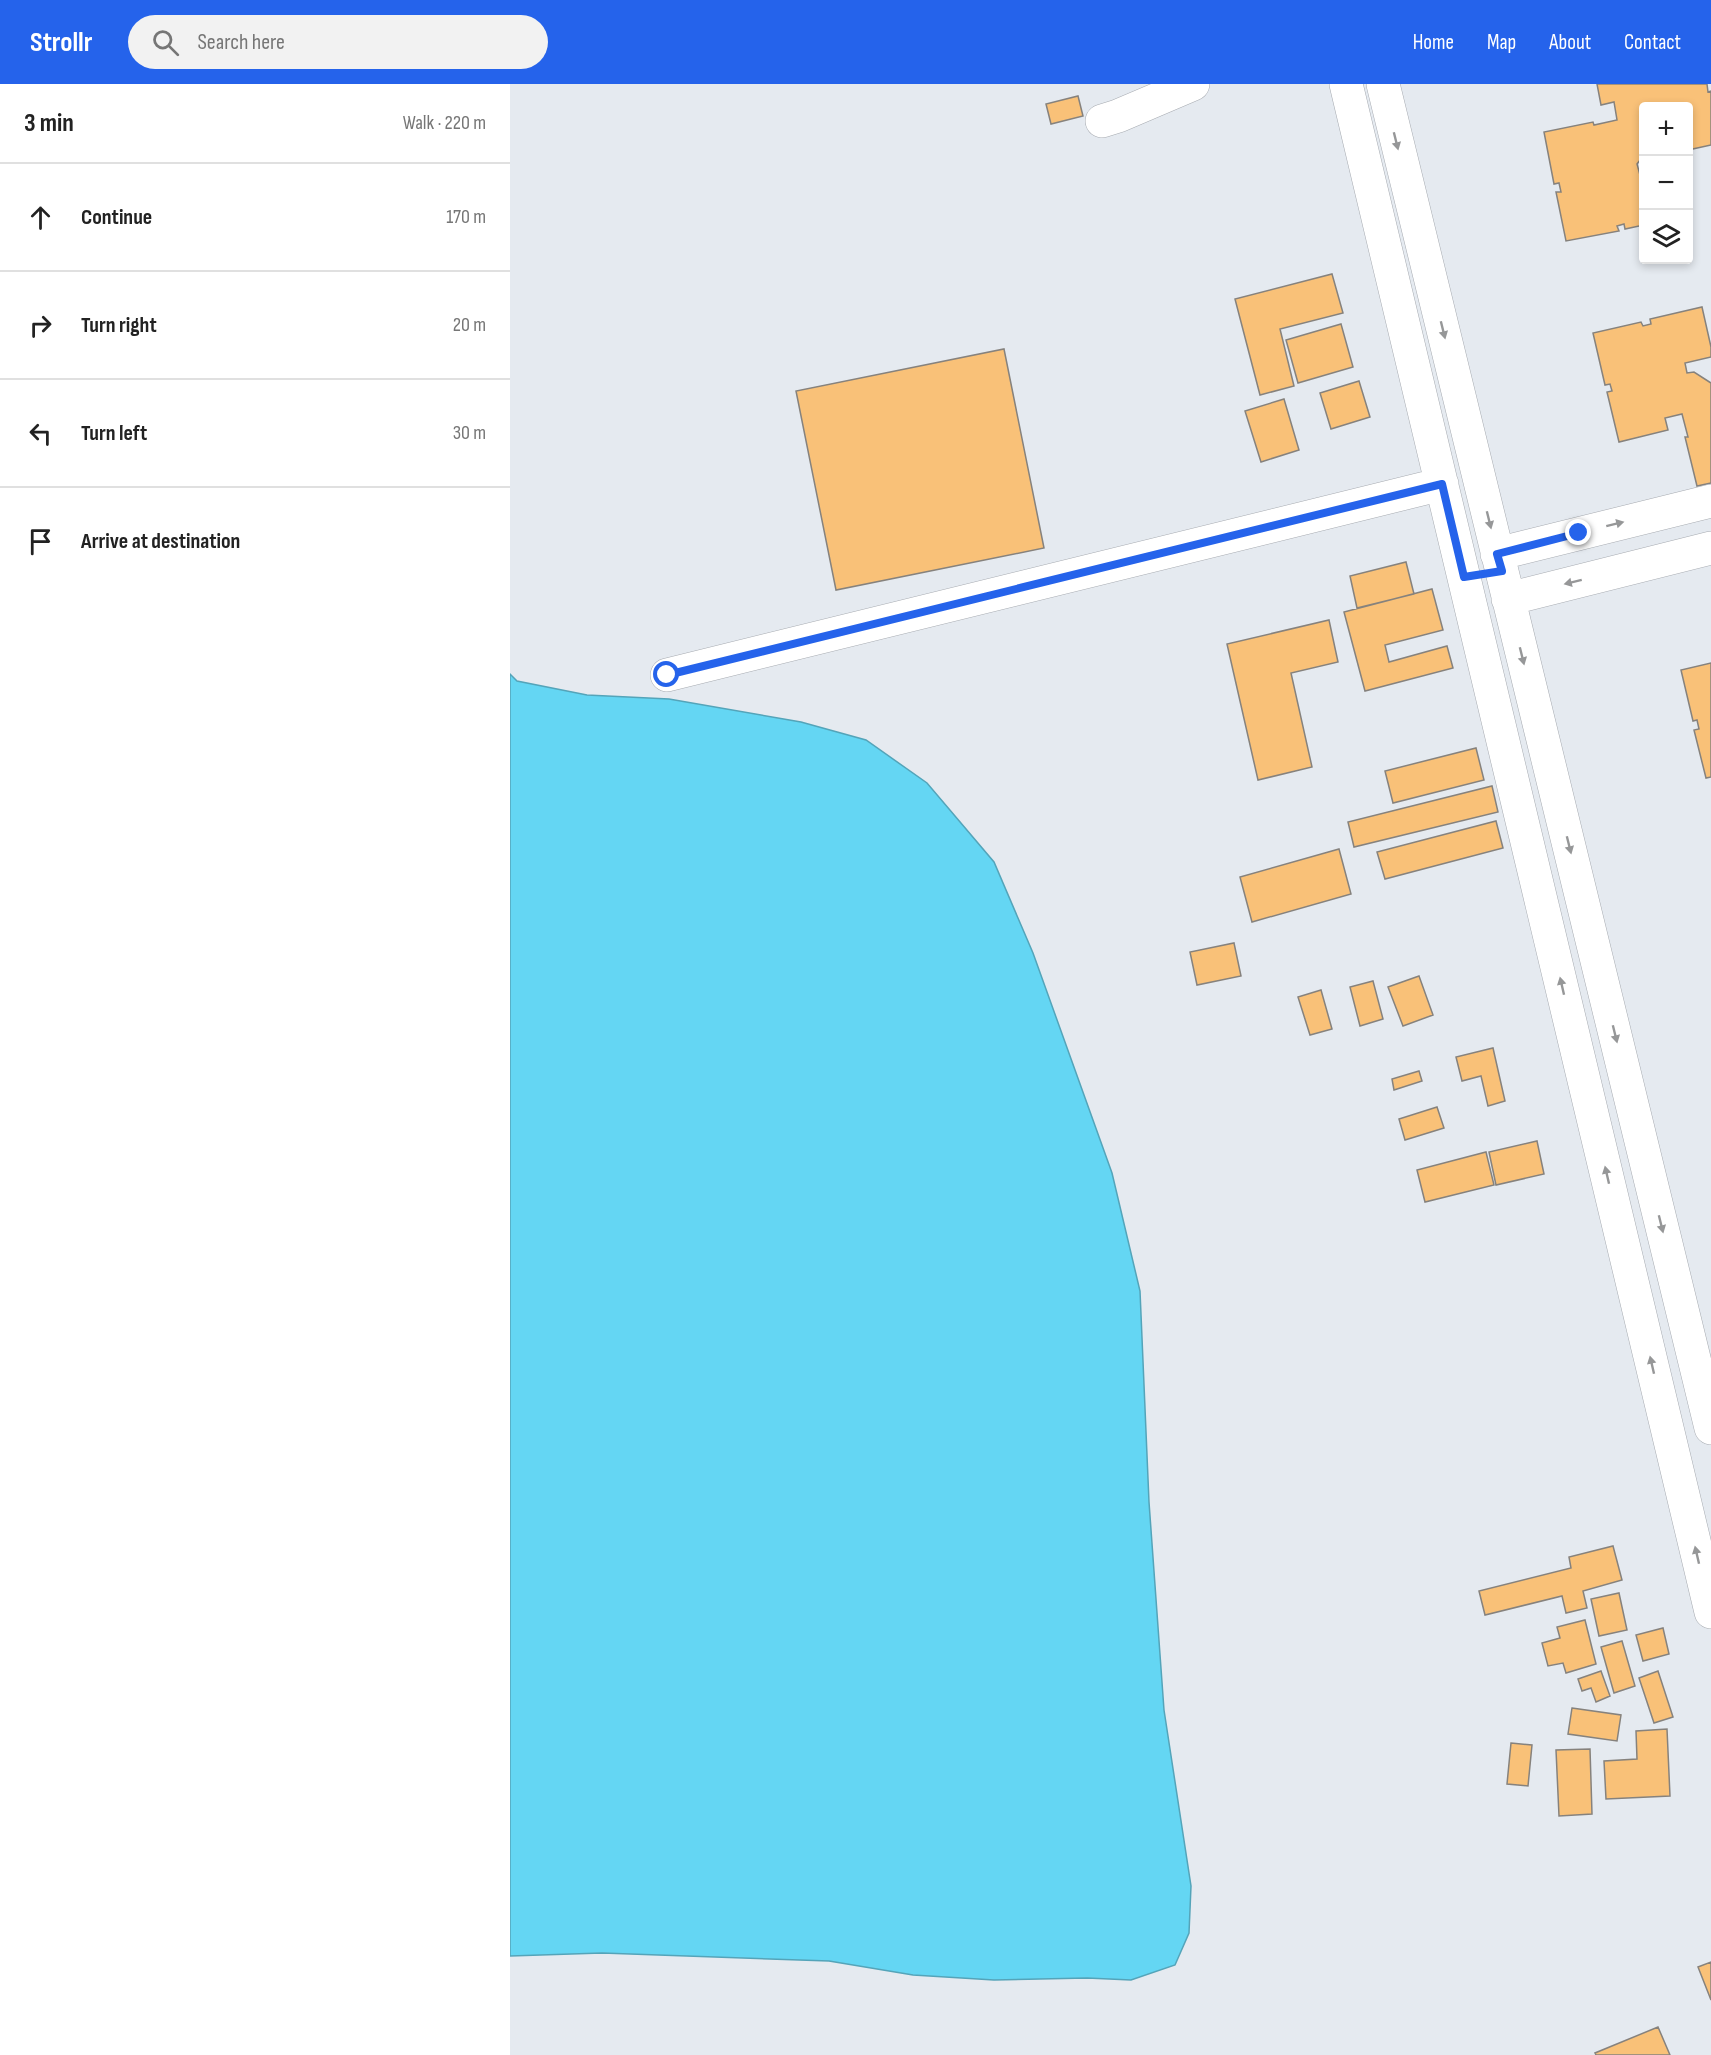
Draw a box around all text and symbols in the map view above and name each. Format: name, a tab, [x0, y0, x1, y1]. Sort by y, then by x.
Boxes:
search box	[128, 15, 548, 69]
text: Strollr	[30, 26, 92, 59]
icon: search	[149, 26, 182, 59]
text: Search here	[197, 29, 285, 56]
text: Home	[1413, 30, 1454, 55]
text: Map	[1487, 30, 1516, 55]
text: About	[1549, 30, 1591, 55]
text: Contact	[1624, 30, 1681, 55]
map controls	[1639, 102, 1693, 264]
button: +	[1639, 102, 1693, 156]
text: 3 min	[24, 108, 74, 139]
text: Walk · 220 m	[403, 111, 486, 135]
one-way arrow	[1392, 132, 1402, 150]
button: −	[1639, 156, 1693, 210]
icon: ahead	[24, 201, 57, 234]
text: Continue	[81, 204, 152, 231]
text: 170 m	[446, 205, 486, 229]
button: layers	[1639, 210, 1693, 264]
icon: right	[24, 309, 57, 342]
text: Turn right	[81, 312, 157, 339]
text: 20 m	[453, 313, 486, 337]
one-way arrow	[1438, 321, 1448, 339]
icon: left	[24, 417, 57, 450]
text: Turn left	[81, 420, 147, 447]
text: 30 m	[453, 421, 486, 445]
one-way arrow	[1484, 511, 1494, 529]
route end	[1565, 519, 1591, 545]
one-way arrow	[1606, 519, 1624, 529]
icon: arrive	[24, 525, 57, 558]
text: Arrive at destination	[81, 528, 240, 555]
one-way arrow	[1563, 578, 1582, 588]
one-way arrow	[1518, 646, 1528, 665]
route start	[653, 661, 679, 687]
one-way arrow	[1564, 836, 1574, 854]
one-way arrow	[1556, 977, 1566, 995]
one-way arrow	[1610, 1025, 1620, 1044]
one-way arrow	[1601, 1166, 1611, 1185]
one-way arrow	[1657, 1215, 1667, 1233]
one-way arrow	[1647, 1356, 1657, 1374]
one-way arrow	[1692, 1546, 1702, 1564]

